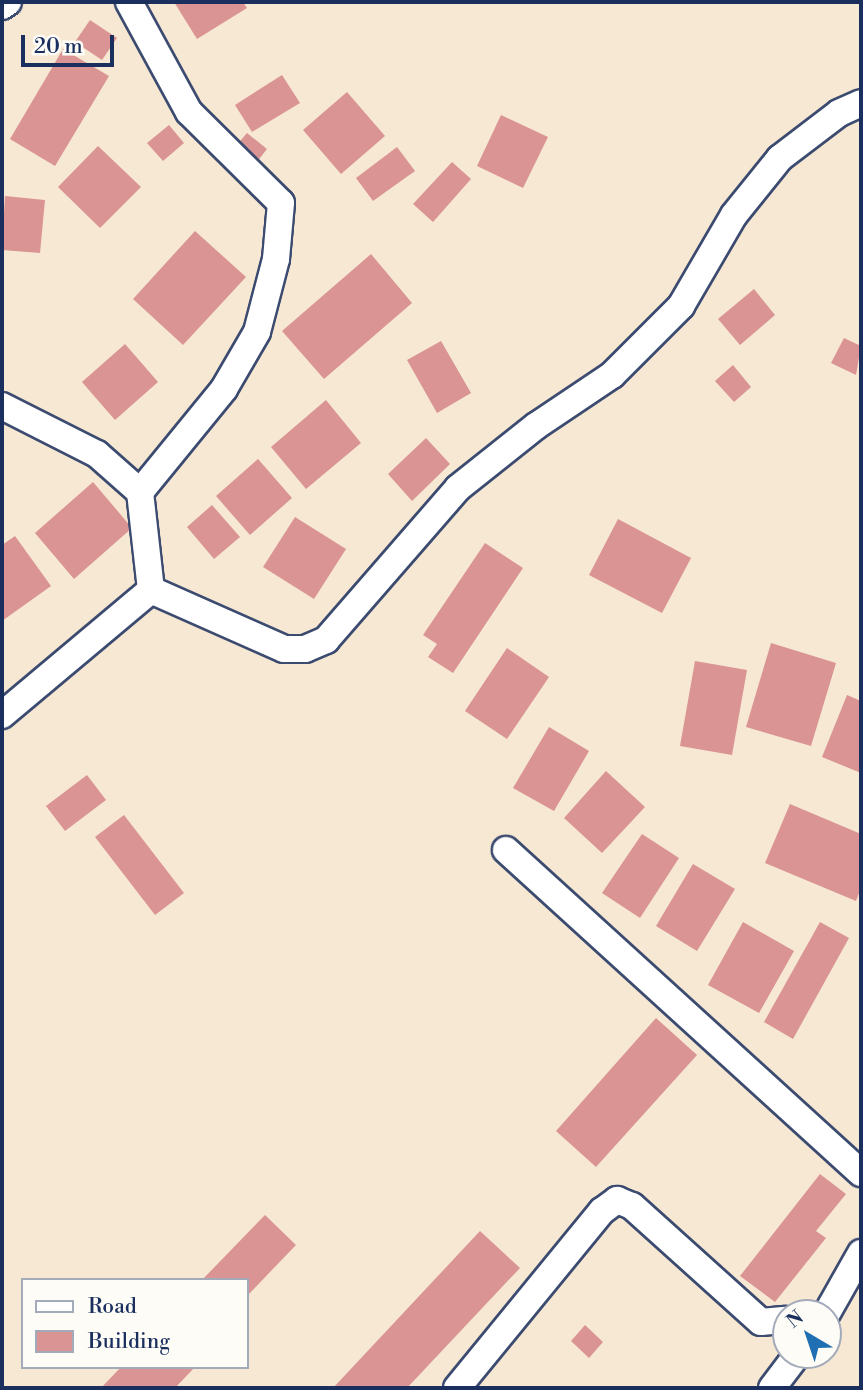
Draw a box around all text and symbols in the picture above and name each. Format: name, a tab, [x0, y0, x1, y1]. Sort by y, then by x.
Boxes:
scale bar	[24, 21, 117, 65]
text: 20 m	[34, 34, 83, 60]
legend	[21, 1278, 248, 1369]
text: Road	[88, 1294, 137, 1320]
north arrow	[772, 1299, 842, 1369]
text: N	[782, 1305, 808, 1333]
text: Building	[88, 1329, 170, 1355]

